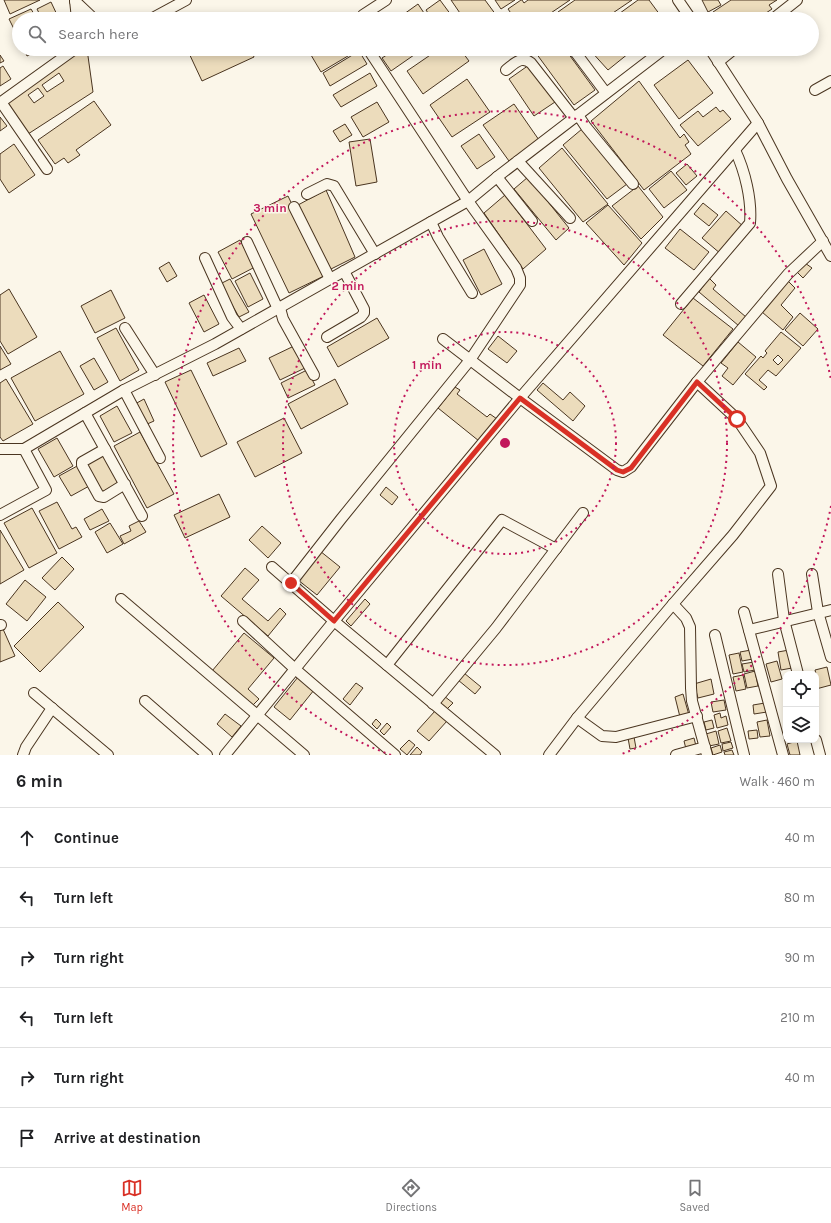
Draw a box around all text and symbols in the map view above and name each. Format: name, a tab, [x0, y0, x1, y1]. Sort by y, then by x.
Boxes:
search box	[12, 12, 819, 56]
icon: search	[26, 23, 48, 45]
text: Search here	[58, 25, 139, 43]
text: 3 min	[253, 201, 287, 215]
text: 2 min	[331, 279, 365, 293]
text: 1 min	[412, 358, 442, 372]
route start	[728, 410, 746, 428]
centre of rings	[498, 436, 512, 450]
route end	[282, 574, 300, 592]
map controls	[783, 671, 819, 743]
button: locate	[783, 671, 819, 707]
button: layers	[783, 707, 819, 743]
text: 6 min	[16, 771, 63, 791]
text: Walk · 460 m	[740, 774, 815, 789]
icon: ahead	[16, 827, 38, 849]
text: Continue	[54, 829, 119, 847]
text: 40 m	[785, 830, 815, 845]
icon: left	[16, 887, 38, 909]
text: Turn left	[54, 889, 113, 907]
text: 80 m	[784, 890, 815, 905]
icon: right	[16, 947, 38, 969]
text: Turn right	[54, 949, 124, 967]
text: 90 m	[784, 950, 815, 965]
icon: left	[16, 1007, 38, 1029]
text: Turn left	[54, 1009, 113, 1027]
text: 210 m	[780, 1010, 815, 1025]
icon: right	[16, 1067, 38, 1089]
text: Turn right	[54, 1069, 124, 1087]
text: 40 m	[785, 1070, 815, 1085]
icon: arrive	[16, 1127, 38, 1149]
text: Arrive at destination	[54, 1129, 201, 1147]
tab: Map	[121, 1177, 143, 1214]
tab: Directions	[385, 1177, 437, 1214]
tab: Saved	[679, 1177, 710, 1214]

